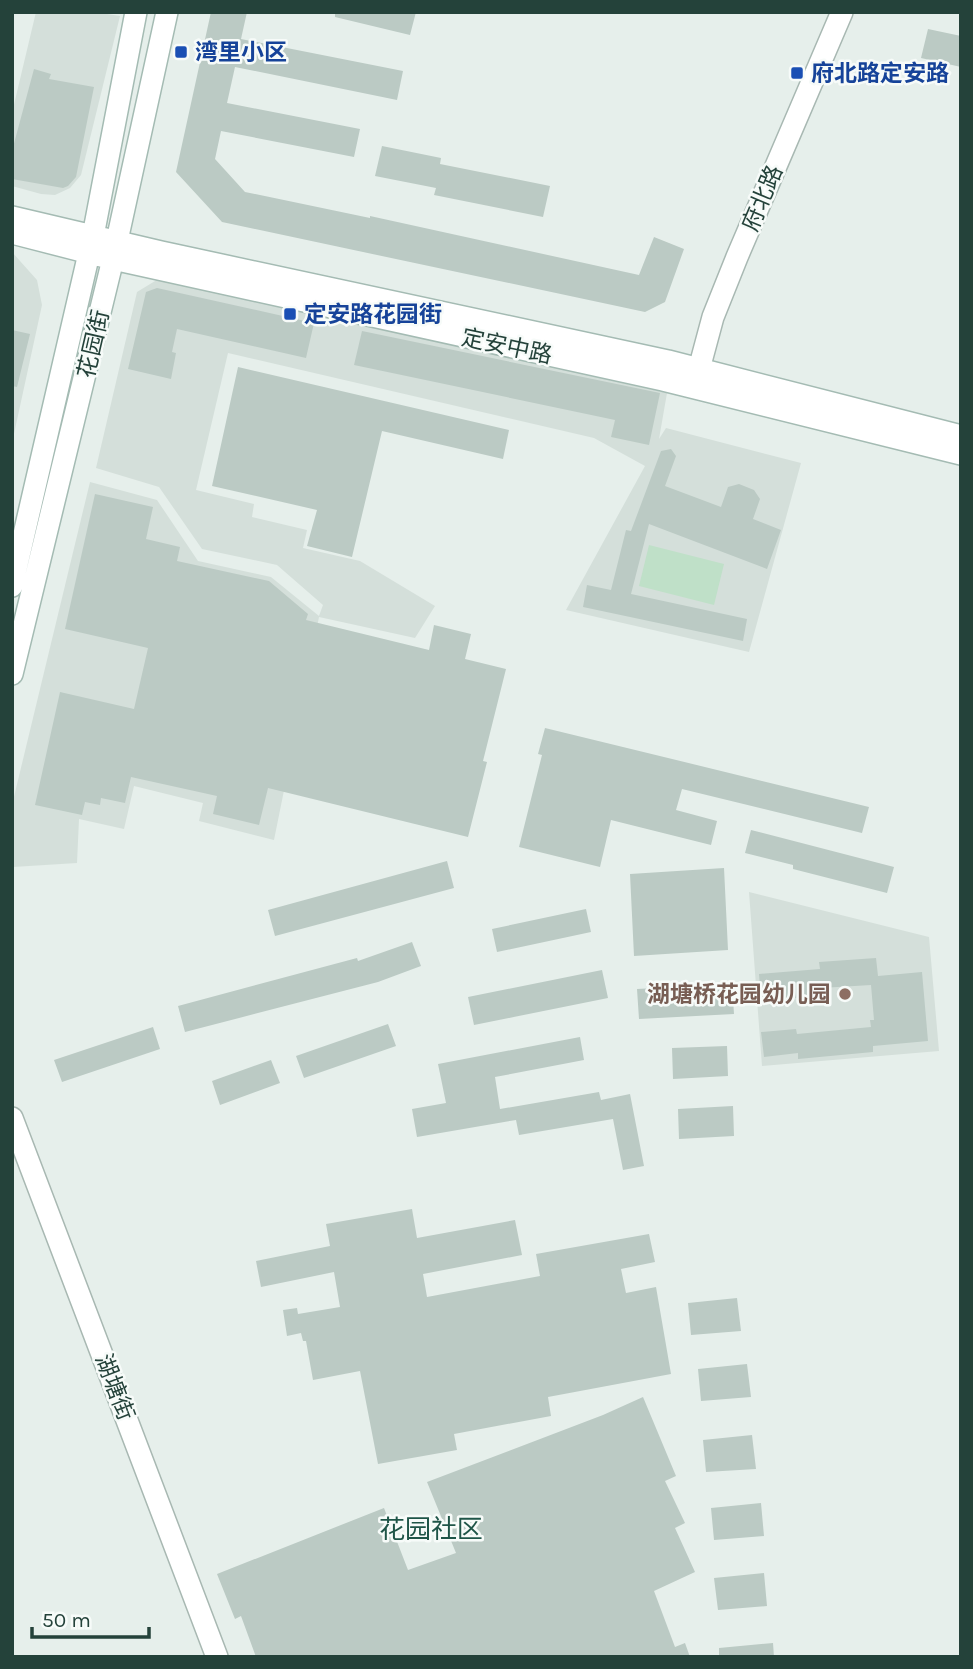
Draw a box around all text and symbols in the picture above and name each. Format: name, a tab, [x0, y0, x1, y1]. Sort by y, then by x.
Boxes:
place label: 湾里小区	[195, 39, 287, 66]
marker: 湾里小区	[173, 44, 189, 60]
place label: 府北路定安路	[811, 60, 949, 87]
marker: 府北路定安路	[789, 65, 805, 81]
street label: 府北路	[737, 161, 788, 235]
place label: 定安路花园街	[304, 301, 442, 328]
marker: 定安路花园街	[282, 306, 298, 322]
street label: 花园街	[73, 307, 114, 381]
street label: 定安中路	[459, 324, 555, 369]
place label: 湖塘桥花园幼儿园	[647, 981, 831, 1008]
marker: 湖塘桥花园幼儿园	[837, 986, 853, 1002]
street label: 湖塘街	[90, 1350, 140, 1424]
district label: 花园社区	[379, 1514, 483, 1545]
scale bar	[32, 1596, 149, 1640]
text: 50 m	[42, 1608, 91, 1632]

